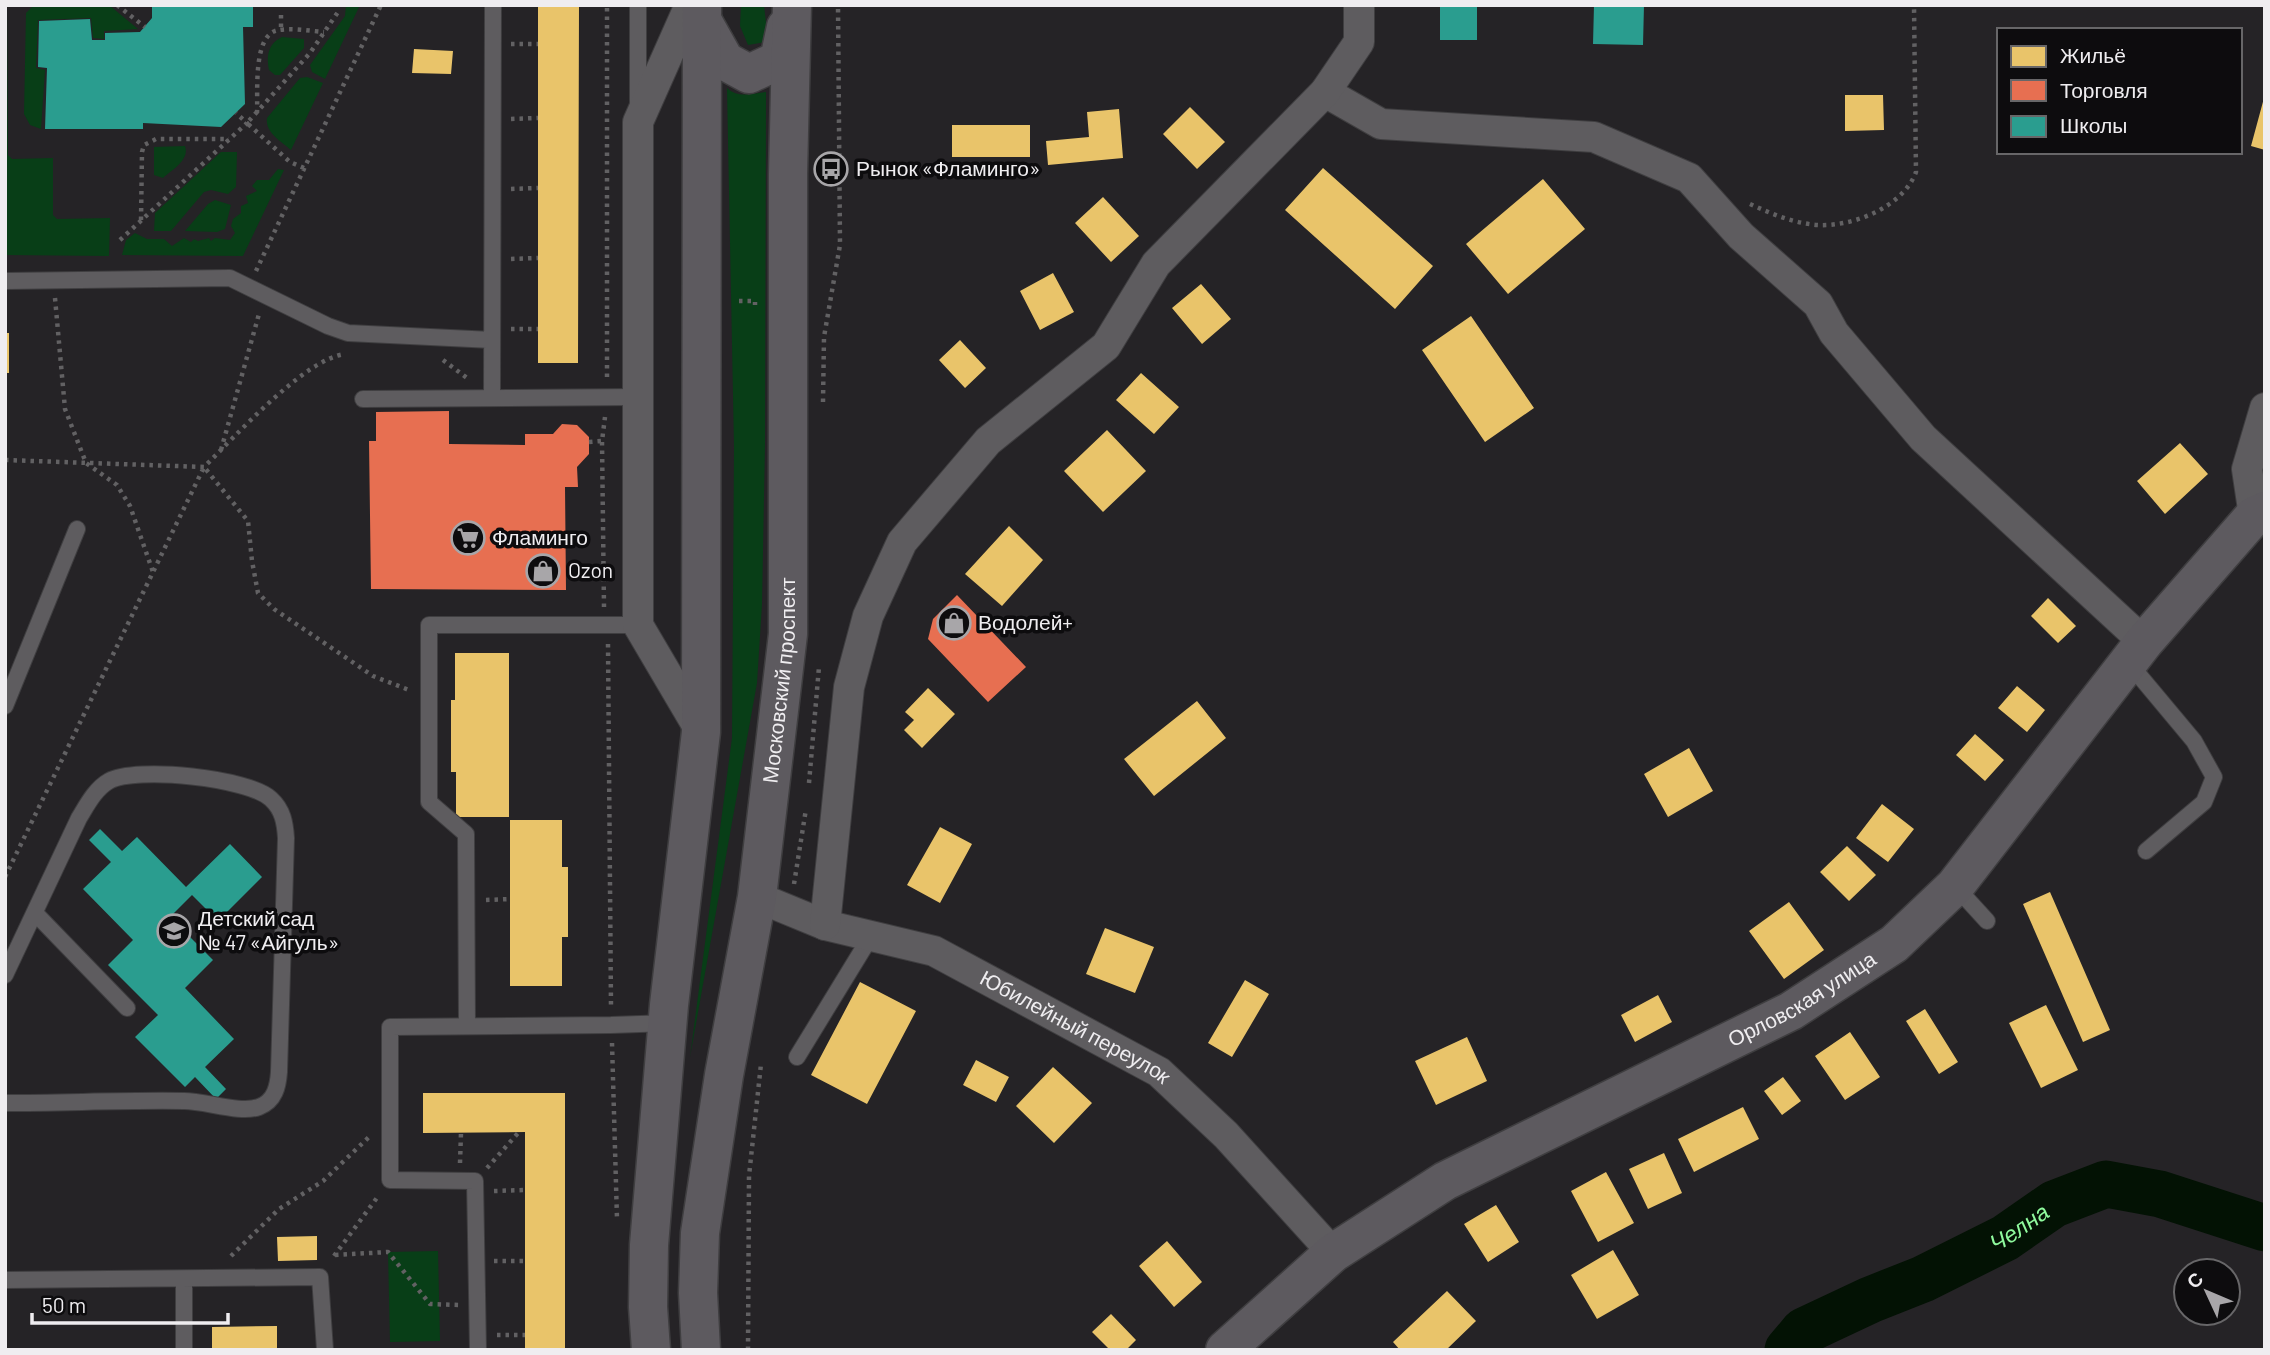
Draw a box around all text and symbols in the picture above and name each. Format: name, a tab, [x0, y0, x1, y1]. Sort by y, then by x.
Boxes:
legend	[1997, 28, 2242, 154]
text: Жильё	[2060, 42, 2126, 67]
text: Торговля	[2060, 77, 2148, 102]
text: Школы	[2060, 112, 2127, 137]
bus stop icon: Рынок «Фламинго»	[812, 150, 850, 188]
place label: Рынок «Фламинго»	[856, 155, 1040, 180]
supermarket icon: Фламинго	[449, 519, 487, 557]
place label: Фламинго	[492, 524, 588, 549]
shop icon: Ozon	[524, 552, 562, 590]
place label: Ozon	[568, 557, 613, 582]
street label: Московский проспект	[757, 577, 799, 784]
shop icon: Водолей+	[935, 604, 973, 642]
place label: Водолей+	[978, 609, 1073, 634]
place label: Детский сад № 47 «Айгуль»	[198, 905, 339, 954]
school or university icon: Детский сад № 47 «Айгуль»	[155, 912, 193, 950]
street label: Орловская улица	[1723, 945, 1880, 1051]
street label: Юбилейный переулок	[976, 964, 1177, 1088]
water label: Челна	[1984, 1197, 2054, 1257]
north arrow	[2172, 1257, 2242, 1327]
text: С	[2181, 1267, 2208, 1293]
scale bar	[32, 1282, 228, 1326]
text: 50 m	[42, 1292, 86, 1317]

